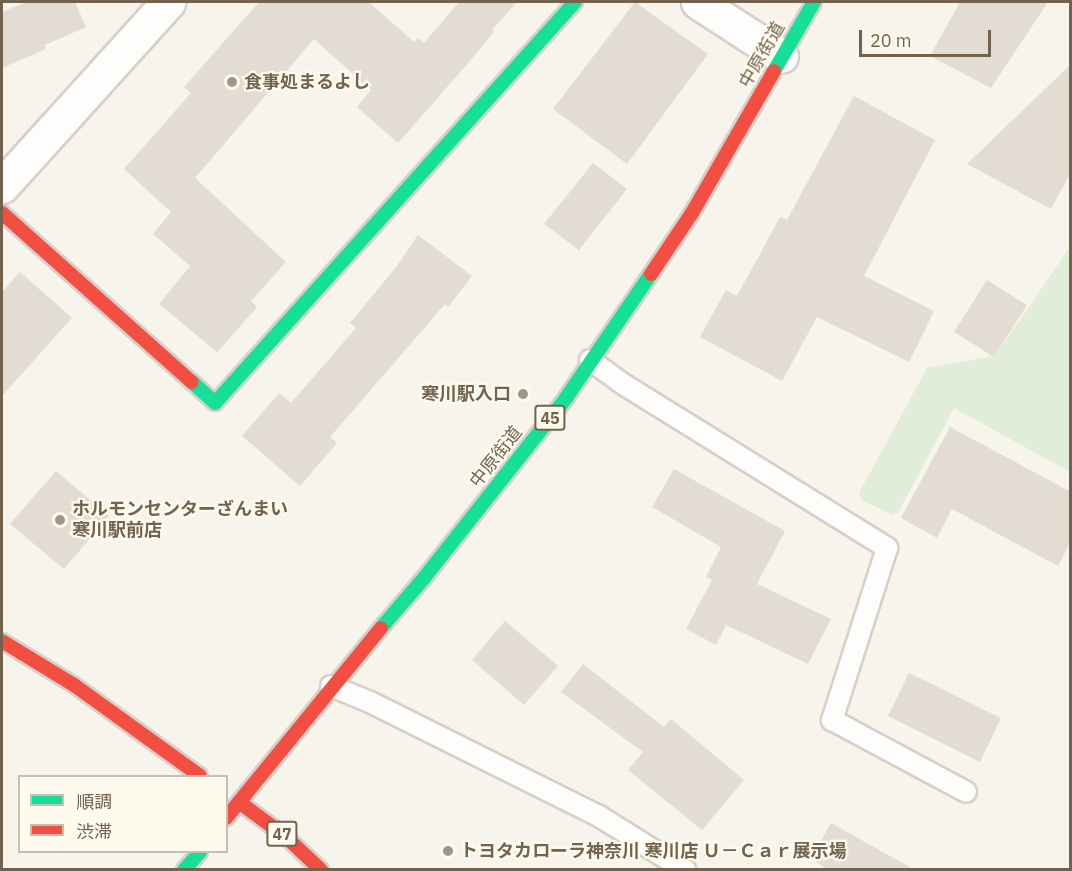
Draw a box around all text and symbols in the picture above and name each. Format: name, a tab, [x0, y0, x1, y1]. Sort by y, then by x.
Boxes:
street label: 中原街道	[735, 18, 789, 92]
scale bar	[862, 18, 994, 56]
text: 20 m	[870, 29, 912, 52]
place label: 食事処まるよし	[244, 71, 370, 93]
marker: 食事処まるよし	[225, 75, 239, 89]
place label: 寒川駅入口	[421, 383, 511, 405]
marker: 寒川駅入口	[516, 387, 530, 401]
road number: 45	[534, 405, 566, 431]
street label: 中原街道	[465, 422, 527, 492]
place label: ホルモンセンターざんまい 寒川駅前店	[72, 499, 288, 542]
marker: ホルモンセンターざんまい 寒川駅前店	[53, 513, 67, 527]
legend	[18, 775, 228, 853]
text: 順調	[76, 790, 112, 813]
text: 渋滞	[76, 820, 112, 843]
road number: 47	[266, 821, 298, 847]
place label: トヨタカローラ神奈川 寒川店 Ｕ－Ｃａｒ展示場	[460, 840, 846, 862]
marker: トヨタカローラ神奈川 寒川店 Ｕ－Ｃａｒ展示場	[441, 844, 455, 858]

